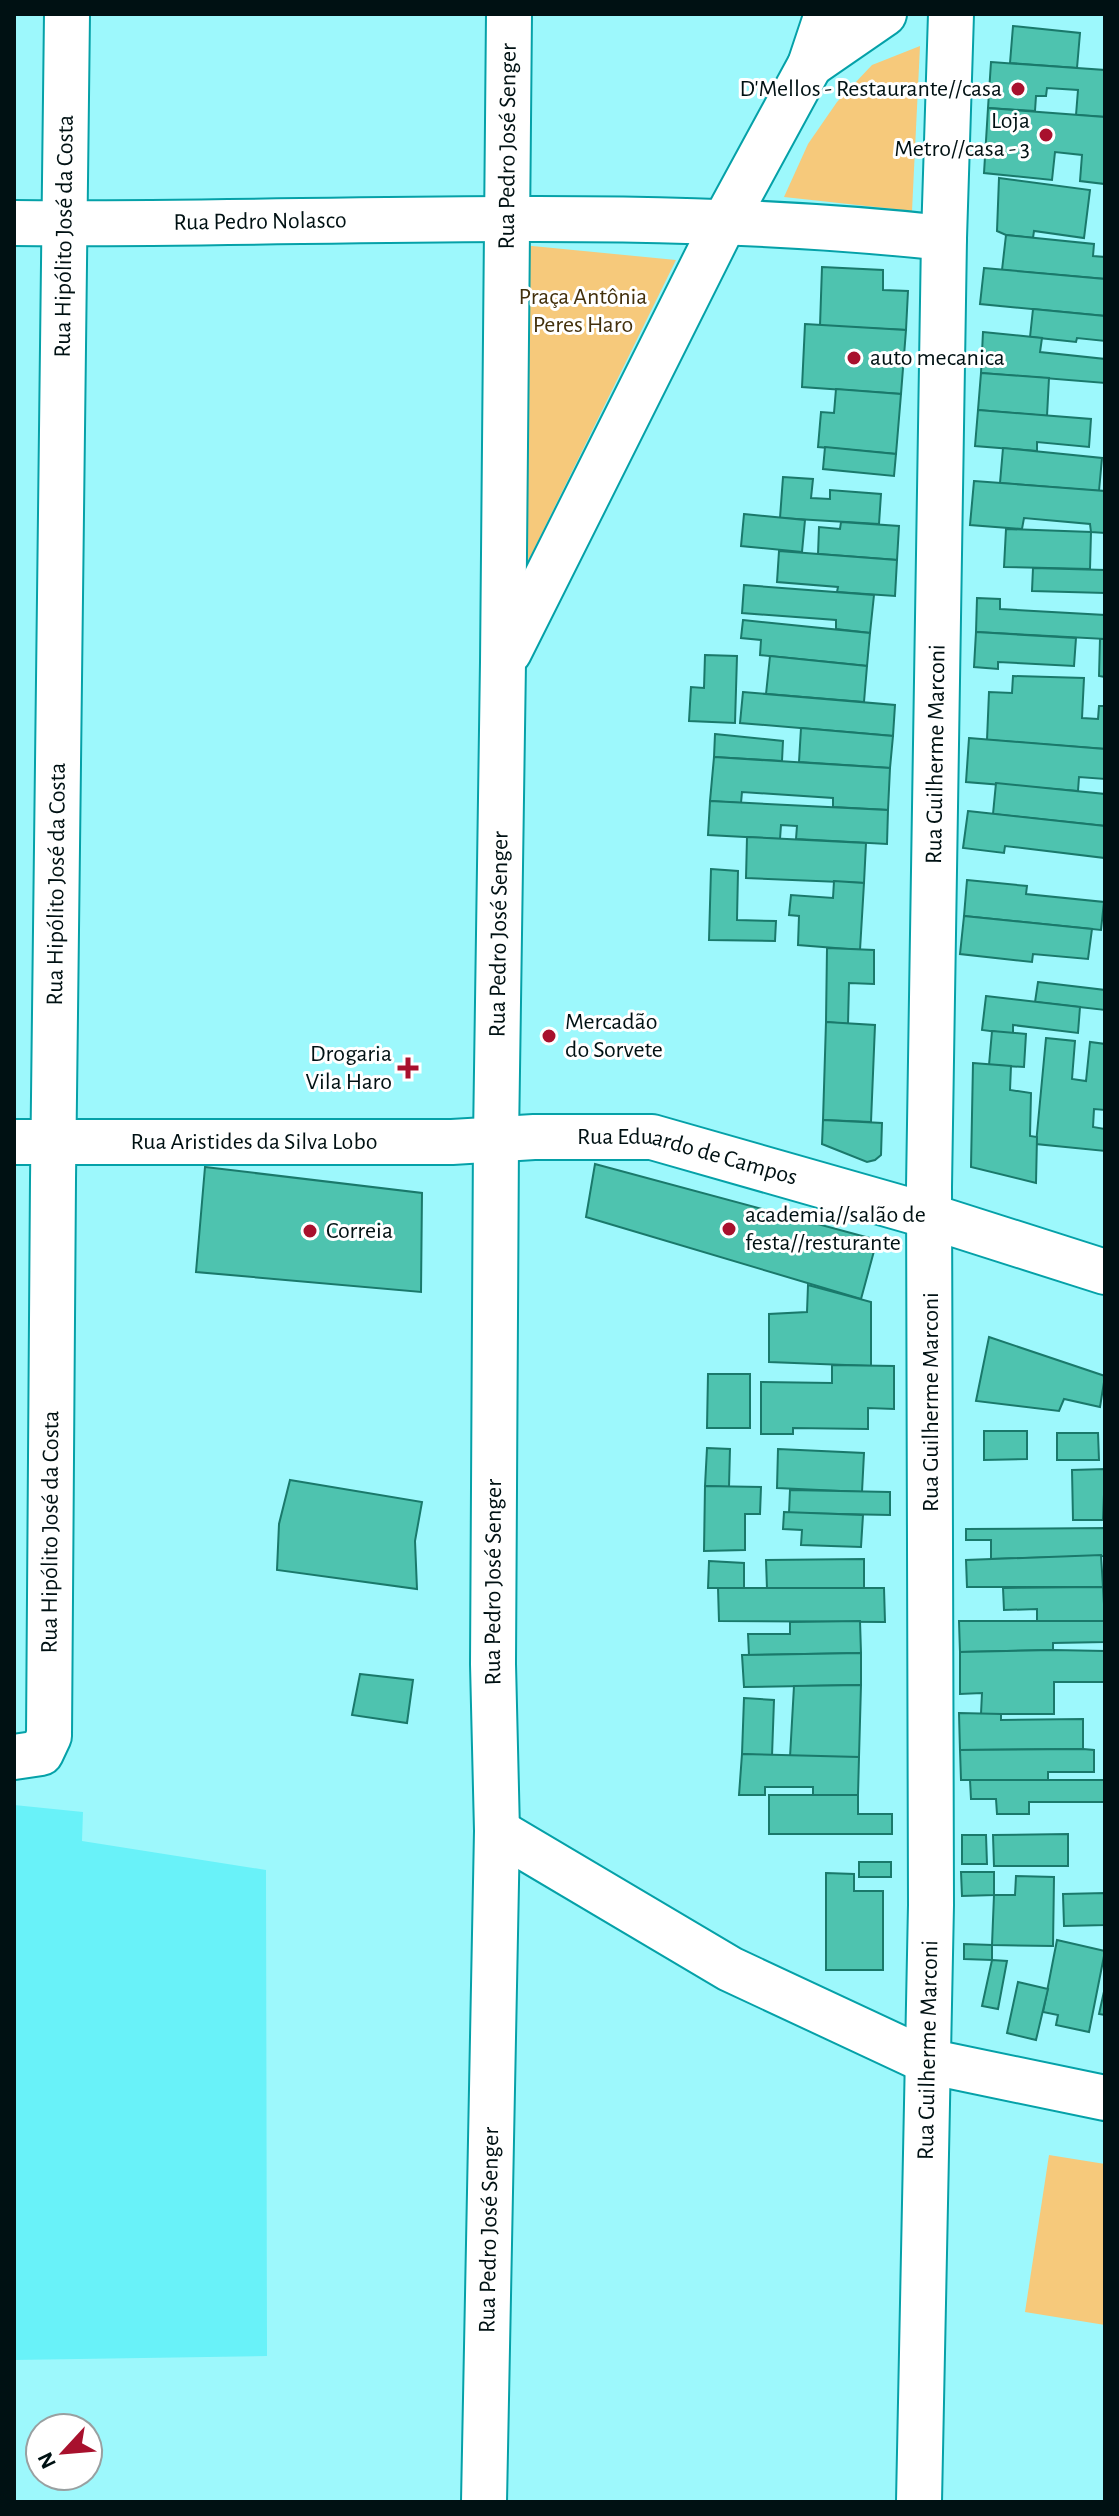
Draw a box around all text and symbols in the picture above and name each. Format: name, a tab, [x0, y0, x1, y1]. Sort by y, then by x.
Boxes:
street label: Rua Pedro José Senger	[495, 43, 521, 249]
place label: D'Mellos - Restaurante//casa	[739, 77, 1002, 101]
marker: D'Mellos - Restaurante//casa	[1009, 80, 1027, 98]
place label: Loja Metro//casa - 3	[894, 109, 1030, 161]
street label: Rua Hipólito José da Costa	[51, 115, 78, 358]
marker: Loja Metro//casa - 3	[1037, 126, 1055, 144]
street label: Rua Pedro Nolasco	[173, 208, 347, 235]
park label: Praça Antônia Peres Haro	[519, 285, 647, 337]
place label: auto mecanica	[870, 346, 1005, 370]
marker: auto mecanica	[845, 349, 863, 367]
street label: Rua Guilherme Marconi	[922, 644, 950, 864]
street label: Rua Hipólito José da Costa	[43, 763, 70, 1006]
street label: Rua Pedro José Senger	[485, 831, 513, 1037]
place label: Mercadão do Sorvete	[565, 1010, 663, 1062]
marker: Mercadão do Sorvete	[540, 1027, 558, 1045]
place label: Drogaria Vila Haro	[305, 1042, 392, 1094]
marker: Drogaria Vila Haro	[399, 1059, 417, 1077]
street label: Rua Eduardo de Campos	[577, 1125, 800, 1190]
street label: Rua Aristides da Silva Lobo	[130, 1130, 378, 1154]
place label: academia//salão de festa//resturante	[745, 1203, 926, 1255]
place label: Correia	[326, 1219, 393, 1243]
marker: academia//salão de festa//resturante	[720, 1220, 738, 1238]
marker: Correia	[301, 1222, 319, 1240]
street label: Rua Guilherme Marconi	[919, 1292, 943, 1512]
street label: Rua Hipólito José da Costa	[38, 1411, 63, 1654]
street label: Rua Pedro José Senger	[481, 1479, 506, 1686]
street label: Rua Guilherme Marconi	[914, 1940, 942, 2160]
street label: Rua Pedro José Senger	[475, 2126, 503, 2333]
north arrow	[24, 2412, 104, 2492]
text: N	[34, 2449, 60, 2472]

